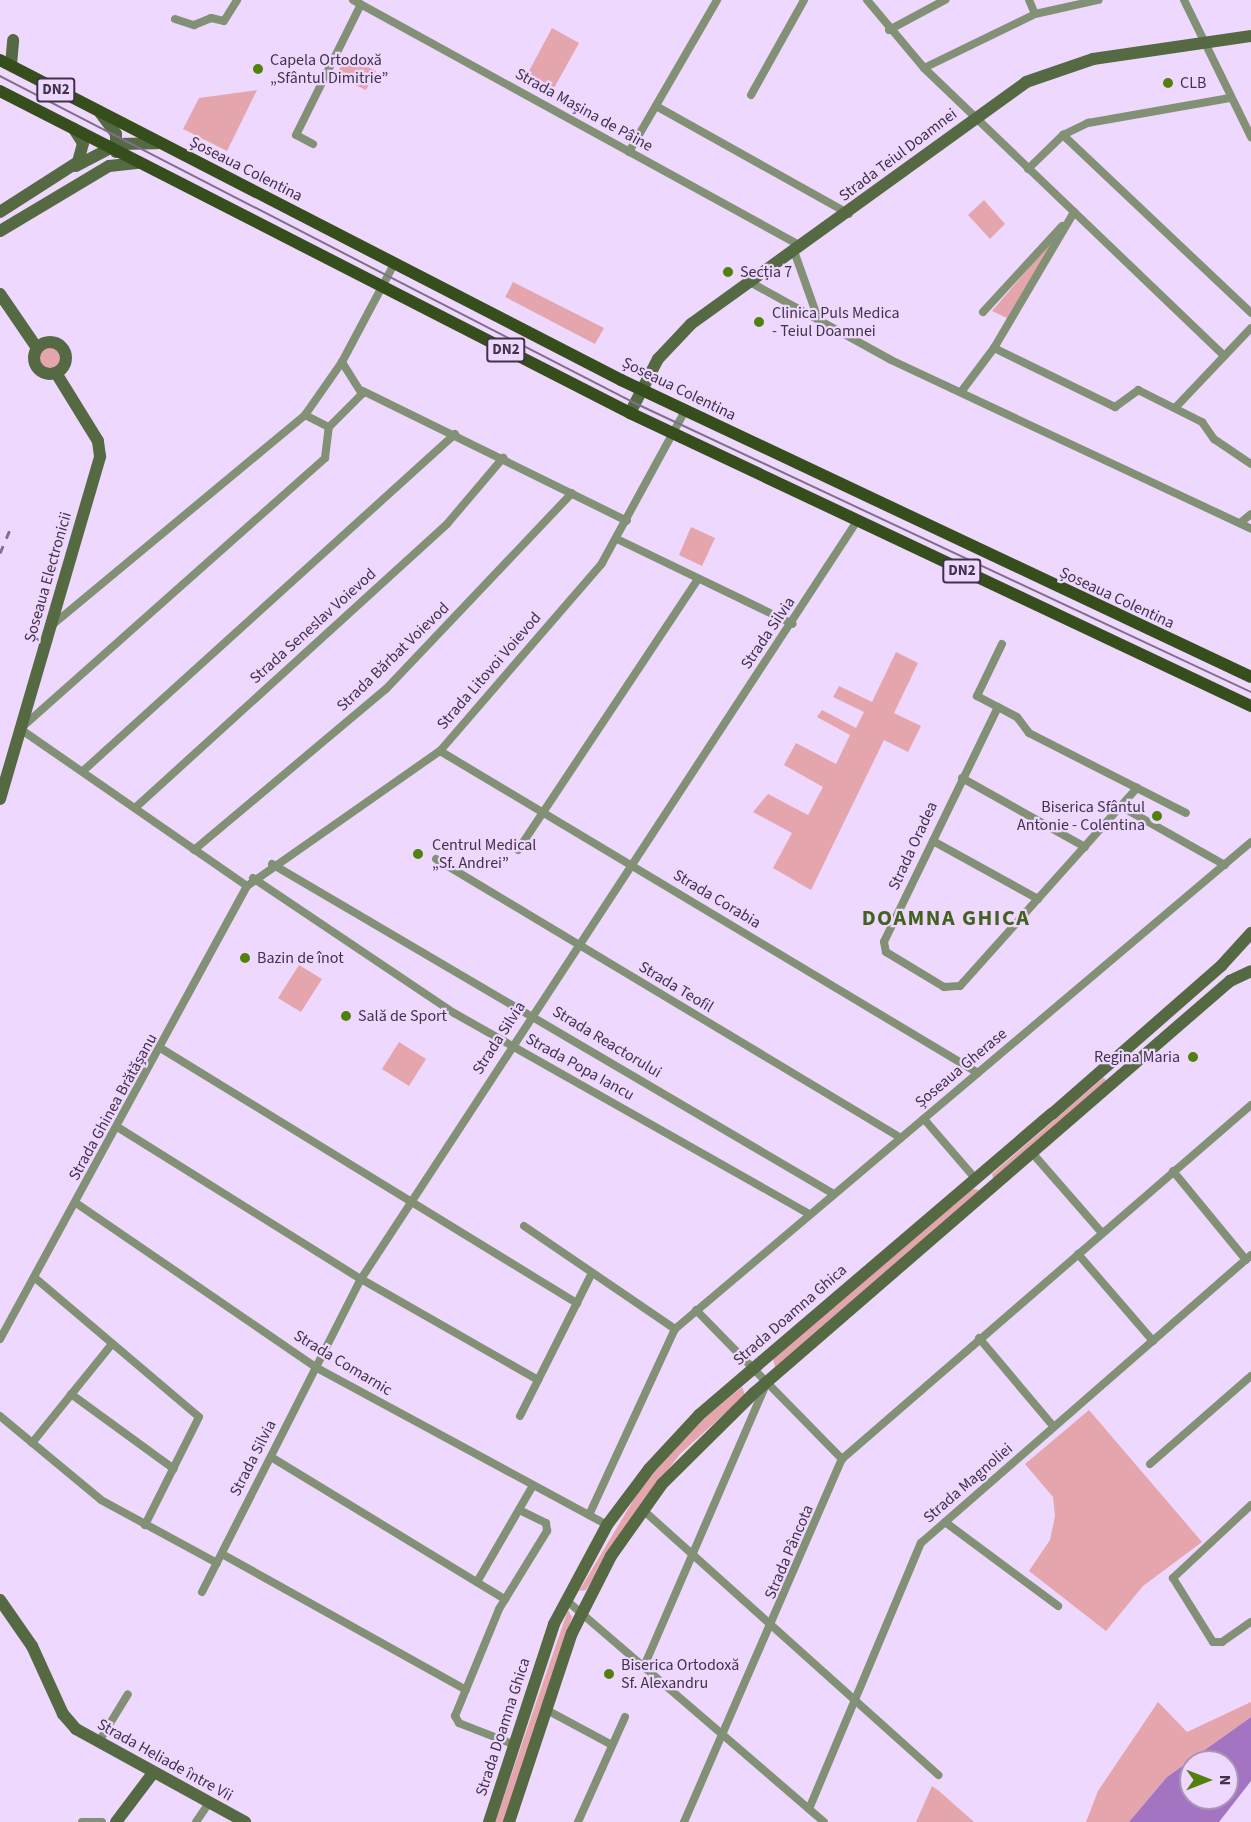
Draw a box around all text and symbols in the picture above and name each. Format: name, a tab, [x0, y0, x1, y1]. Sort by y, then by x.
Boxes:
place label: Capela Ortodoxă „Sfântul Dimitrie”	[270, 50, 388, 88]
marker: Capela Ortodoxă „Sfântul Dimitrie”	[251, 62, 265, 76]
street label: Strada Mașina de Pâine	[512, 64, 656, 156]
place label: CLB	[1180, 73, 1206, 93]
marker: CLB	[1161, 76, 1175, 90]
road number: DN2	[35, 78, 77, 102]
street label: Strada Teiul Doamnei	[835, 104, 961, 206]
street label: Șoseaua Colentina	[186, 132, 306, 206]
place label: Secția 7	[740, 262, 792, 282]
marker: Secția 7	[721, 265, 735, 279]
place label: Clinica Puls Medica - Teiul Doamnei	[772, 303, 900, 341]
marker: Clinica Puls Medica - Teiul Doamnei	[750, 313, 768, 331]
road number: DN2	[485, 338, 527, 362]
street label: Șoseaua Colentina	[619, 353, 739, 425]
street label: Șoseaua Electronicii	[20, 510, 76, 644]
road number: DN2	[941, 559, 983, 583]
street label: Șoseaua Colentina	[1057, 563, 1177, 633]
street label: Strada Seneslav Voievod	[246, 564, 380, 688]
street label: Strada Silvia	[737, 593, 799, 673]
street label: Strada Bărbat Voievod	[333, 598, 453, 716]
street label: Strada Litovoi Voievod	[433, 608, 545, 734]
place label: Biserica Sfântul Antonie - Colentina	[1017, 797, 1145, 835]
street label: Strada Oradea	[884, 799, 942, 893]
marker: Biserica Sfântul Antonie - Colentina	[1150, 809, 1164, 823]
place label: Centrul Medical „Sf. Andrei”	[432, 835, 536, 873]
marker: Centrul Medical „Sf. Andrei”	[409, 845, 427, 863]
street label: Strada Corabia	[670, 865, 764, 933]
district label: DOAMNA GHICA	[862, 906, 1030, 932]
place label: Bazin de înot	[257, 948, 344, 968]
marker: Bazin de înot	[238, 951, 252, 965]
street label: Strada Teofil	[635, 957, 717, 1017]
street label: Strada Silvia	[468, 998, 530, 1078]
street label: Strada Reactorului	[549, 1002, 665, 1082]
place label: Sală de Sport	[358, 1006, 447, 1026]
marker: Sală de Sport	[339, 1009, 353, 1023]
street label: Șoseaua Gherase	[911, 1024, 1011, 1112]
street label: Strada Popa Iancu	[522, 1029, 638, 1105]
street label: Strada Ghinea Brătășanu	[65, 1030, 161, 1184]
place label: Regina Maria	[1094, 1047, 1180, 1067]
marker: Regina Maria	[1184, 1048, 1202, 1066]
street label: Strada Doamna Ghica	[729, 1260, 851, 1370]
street label: Strada Comarnic	[290, 1326, 396, 1400]
street label: Strada Silvia	[226, 1417, 280, 1499]
street label: Strada Magnoliei	[919, 1439, 1017, 1527]
street label: Strada Pâncota	[761, 1502, 817, 1602]
street label: Strada Doamna Ghica	[472, 1655, 534, 1799]
place label: Biserica Ortodoxă Sf. Alexandru	[621, 1655, 739, 1693]
marker: Biserica Ortodoxă Sf. Alexandru	[602, 1667, 616, 1681]
street label: Strada Heliade între Vii	[94, 1715, 236, 1805]
north arrow	[1179, 1750, 1239, 1810]
text: N	[1214, 1775, 1236, 1785]

